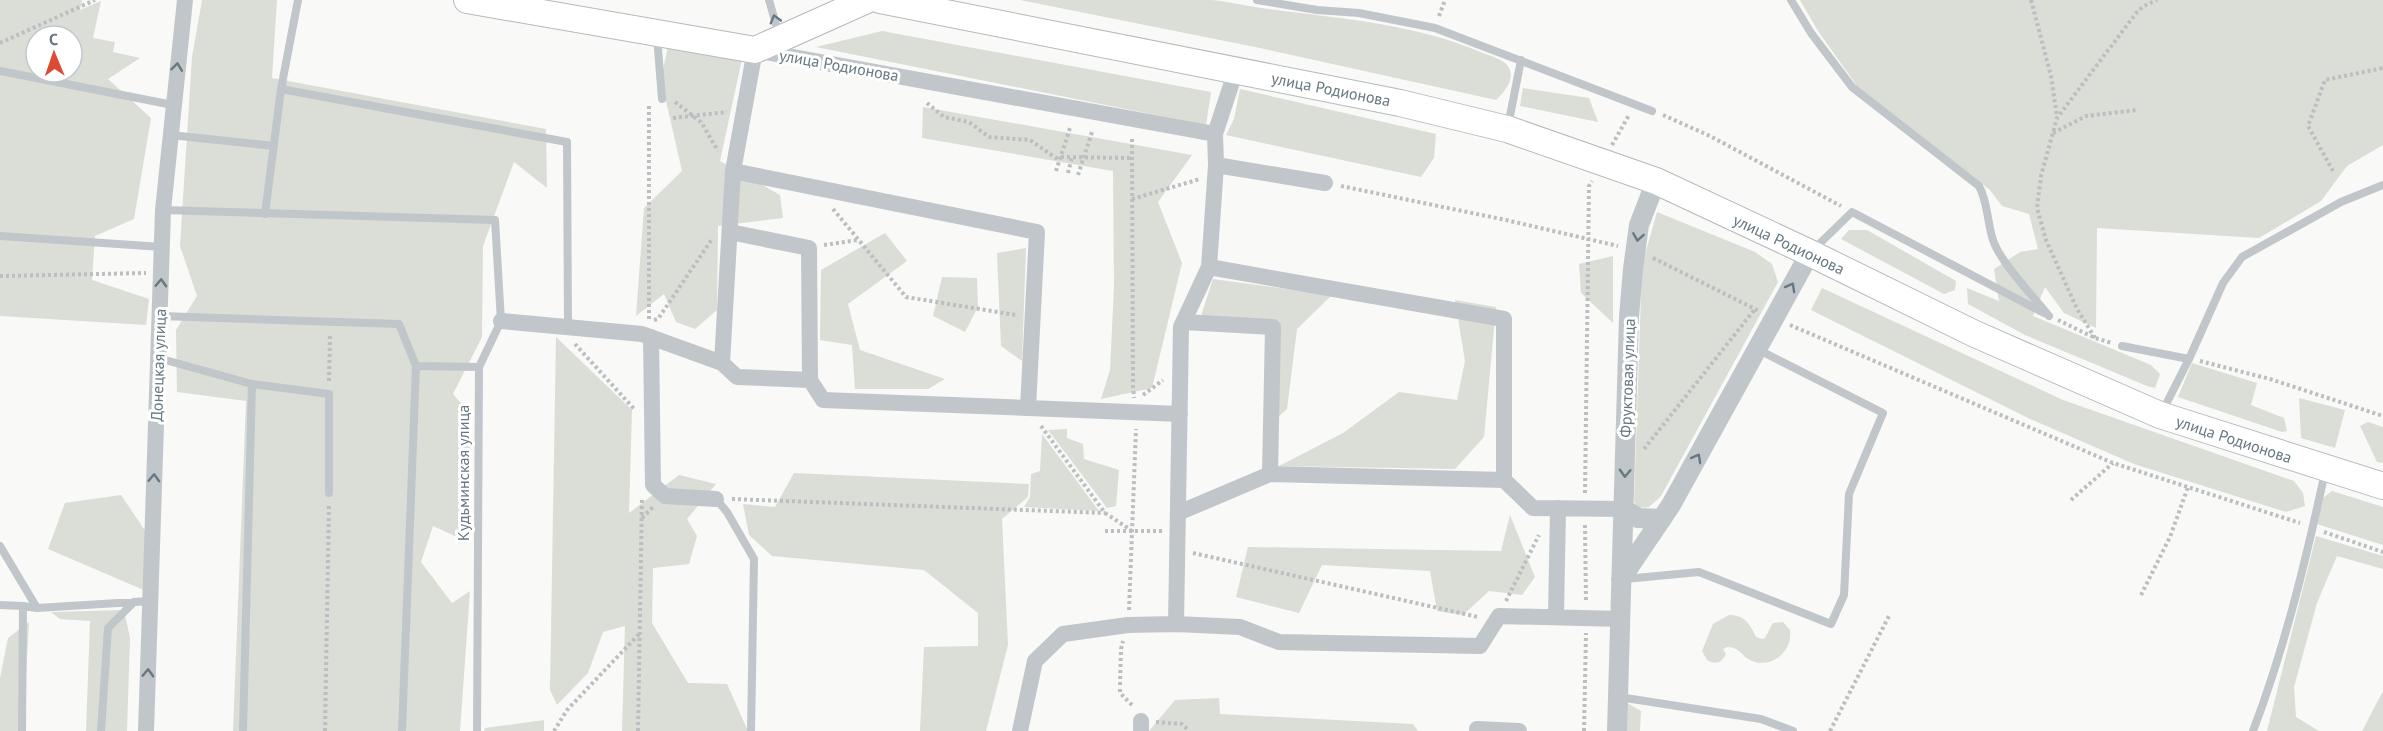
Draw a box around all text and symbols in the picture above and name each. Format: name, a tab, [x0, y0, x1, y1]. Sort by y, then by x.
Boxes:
one-way arrow	[770, 14, 782, 25]
north arrow	[24, 24, 84, 84]
text: С	[49, 29, 58, 49]
street label: улица Родионова	[778, 45, 900, 85]
one-way arrow	[170, 63, 183, 72]
street label: улица Родионова	[1270, 68, 1392, 110]
street label: улица Родионова	[1730, 209, 1848, 279]
one-way arrow	[1632, 232, 1644, 241]
one-way arrow	[154, 278, 167, 287]
one-way arrow	[1784, 283, 1795, 294]
street label: Донецкая улица	[146, 308, 170, 422]
street label: Фруктовая улица	[1615, 318, 1639, 438]
street label: Кудьминская улица	[453, 405, 473, 541]
street label: улица Родионова	[2173, 411, 2295, 467]
one-way arrow	[1690, 454, 1701, 465]
one-way arrow	[1618, 468, 1631, 477]
one-way arrow	[148, 473, 161, 482]
one-way arrow	[142, 668, 154, 677]

